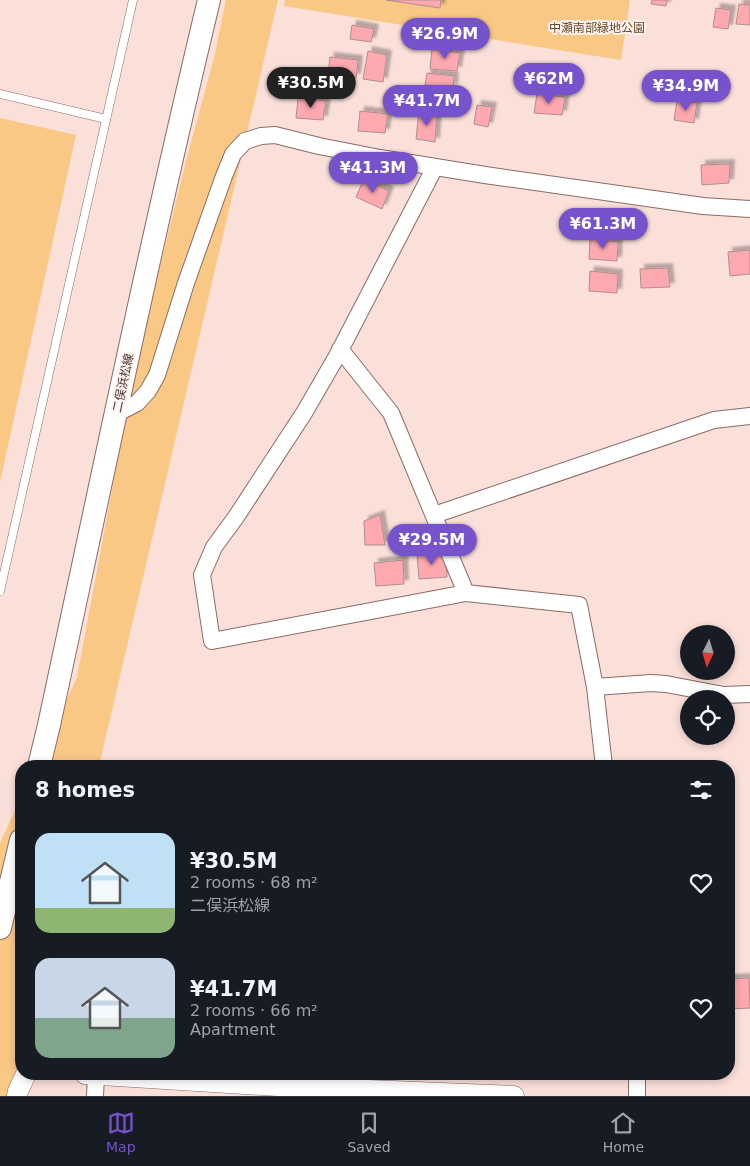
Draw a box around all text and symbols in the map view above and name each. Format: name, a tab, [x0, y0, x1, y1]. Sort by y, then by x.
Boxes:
pin: ¥26.9M	[404, 18, 486, 60]
park label: 中瀬南部緑地公園	[549, 21, 645, 35]
text: ¥26.9M	[412, 24, 478, 43]
pin: ¥62M	[519, 62, 579, 105]
pin: ¥30.5M	[270, 66, 352, 109]
text: ¥62M	[524, 69, 574, 88]
pin: ¥34.9M	[645, 70, 727, 112]
text: ¥30.5M	[278, 73, 344, 92]
text: ¥34.9M	[653, 76, 719, 95]
pin: ¥41.7M	[386, 84, 468, 127]
text: ¥41.7M	[394, 91, 460, 110]
pin: ¥41.3M	[332, 152, 414, 194]
text: ¥41.3M	[340, 158, 406, 177]
pin: ¥61.3M	[562, 208, 644, 250]
text: ¥61.3M	[570, 214, 636, 233]
street label: 二俣浜松線	[110, 352, 136, 414]
pin: ¥29.5M	[391, 524, 473, 566]
text: ¥29.5M	[399, 530, 465, 549]
north arrow	[680, 625, 735, 680]
map controls	[680, 625, 735, 745]
button: locate	[680, 690, 735, 745]
icon: filters	[687, 776, 715, 804]
text: 8 homes	[35, 778, 135, 802]
text: ¥30.5M	[190, 849, 277, 873]
icon: home	[75, 853, 135, 913]
icon: heart	[687, 869, 715, 897]
text: 2 rooms · 68 m²	[190, 873, 318, 892]
text: 二俣浜松線	[190, 896, 270, 915]
text: ¥41.7M	[190, 977, 277, 1001]
icon: home	[75, 978, 135, 1038]
icon: heart	[687, 994, 715, 1022]
text: 2 rooms · 66 m²	[190, 1001, 318, 1020]
text: Apartment	[190, 1020, 276, 1039]
tab: Map	[106, 1109, 136, 1155]
tab: Saved	[347, 1109, 391, 1155]
tab: Home	[603, 1109, 644, 1155]

